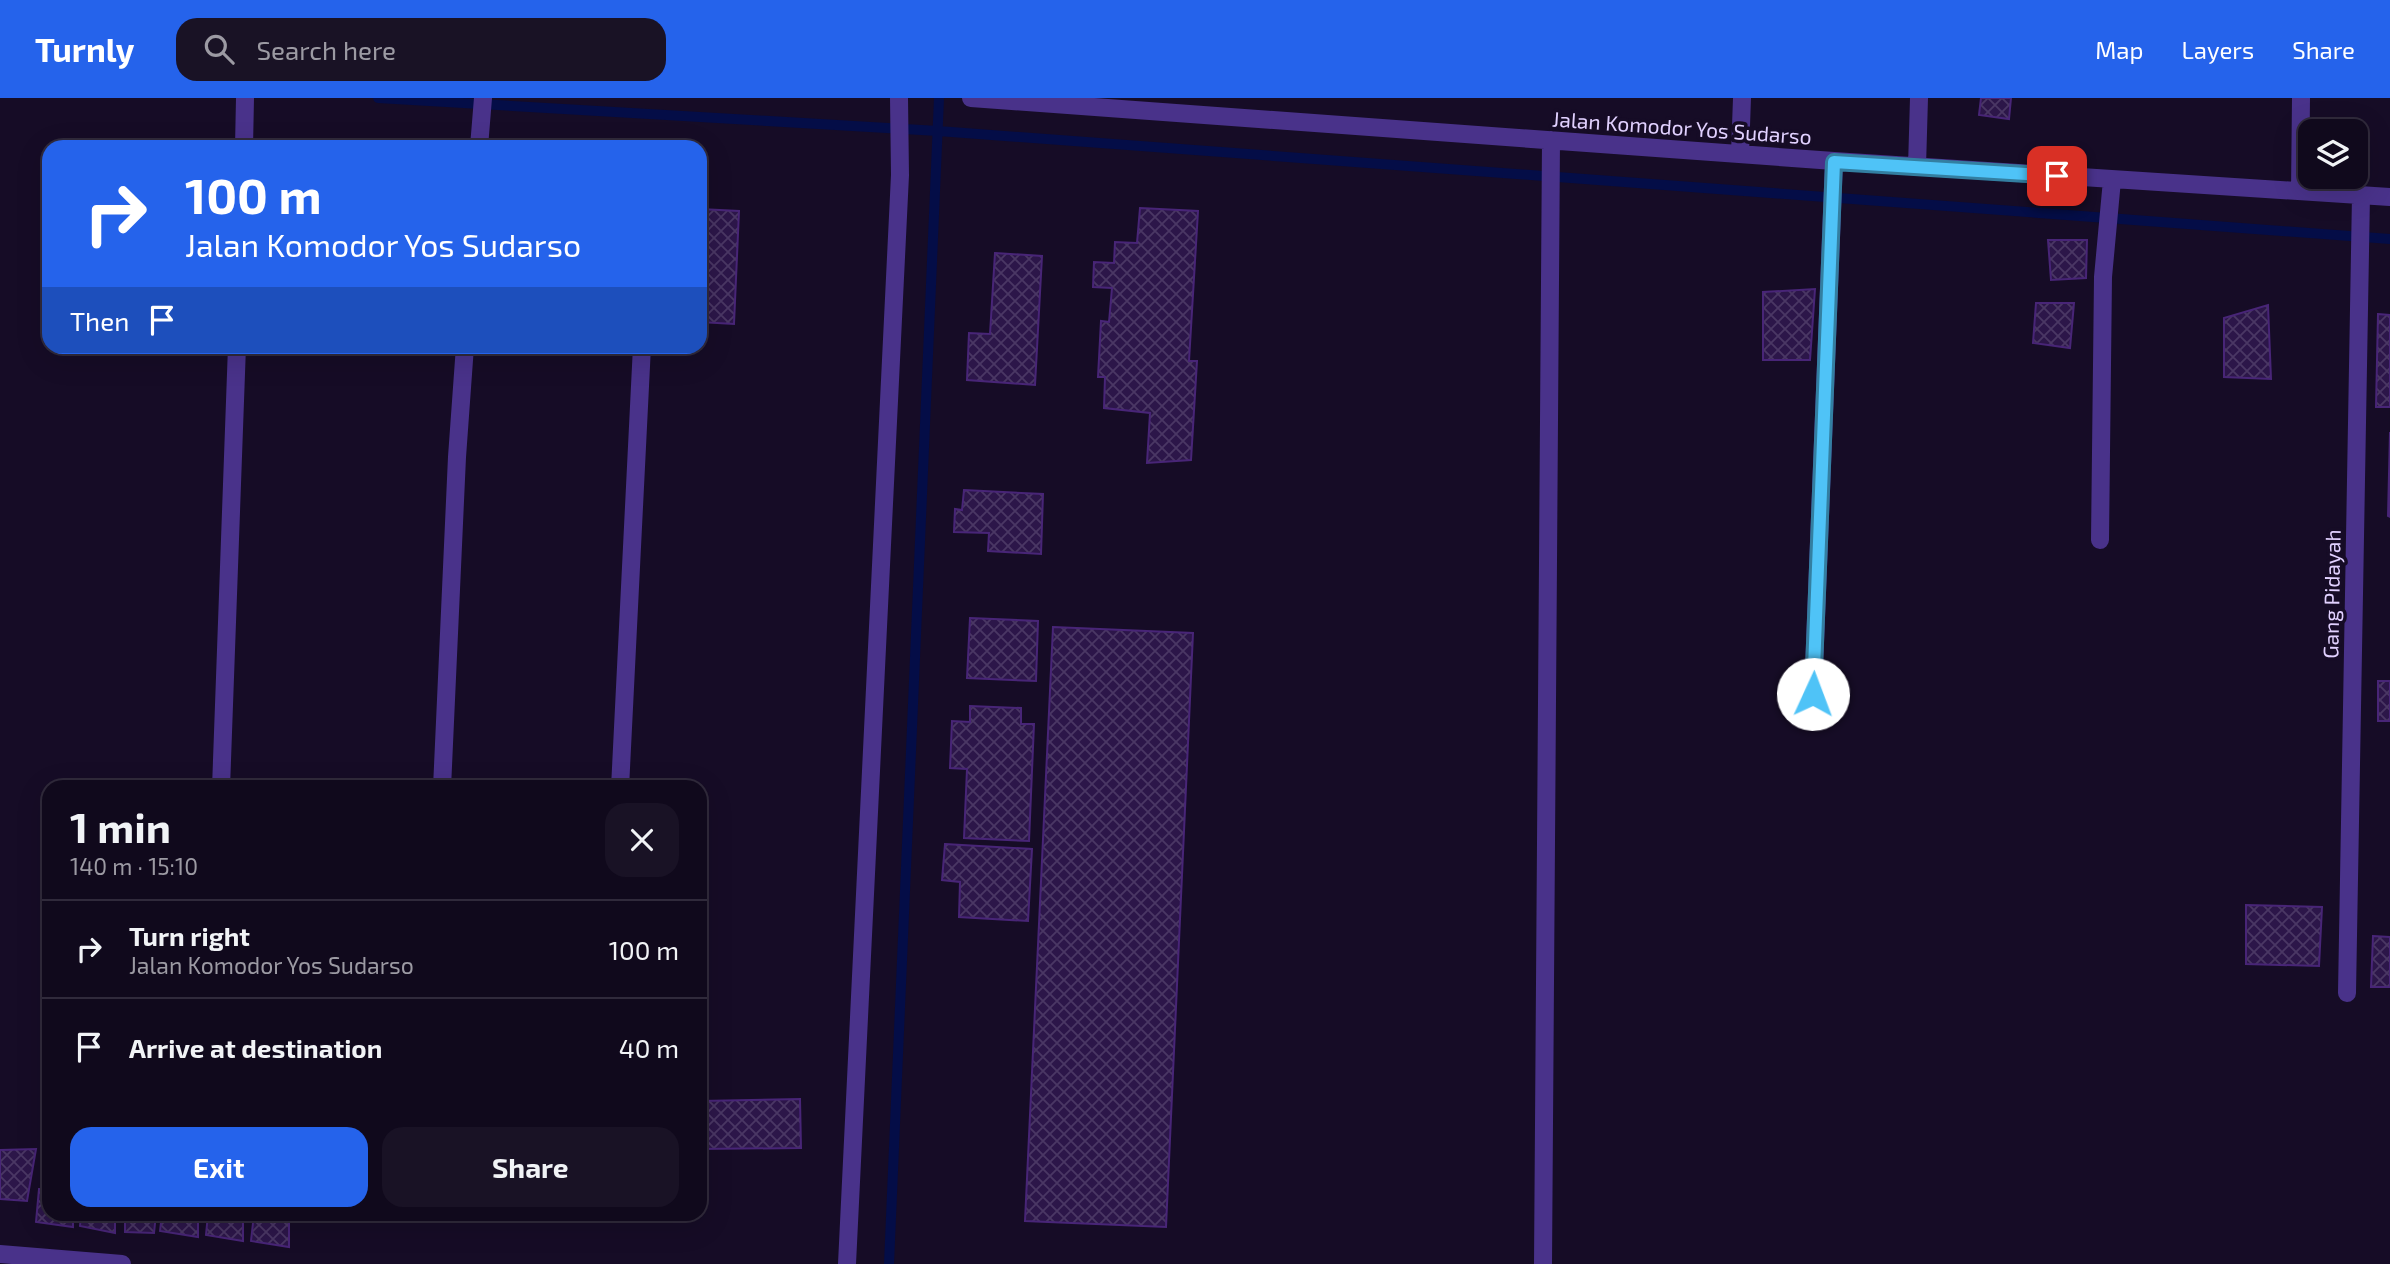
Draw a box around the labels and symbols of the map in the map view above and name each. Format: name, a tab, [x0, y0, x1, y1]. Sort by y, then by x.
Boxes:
street label: Jalan Komodor Yos Sudarso	[1551, 105, 1813, 149]
pin	[2027, 146, 2087, 206]
street label: Gang Pidayah	[2317, 529, 2345, 659]
position arrow	[1776, 657, 1850, 731]

